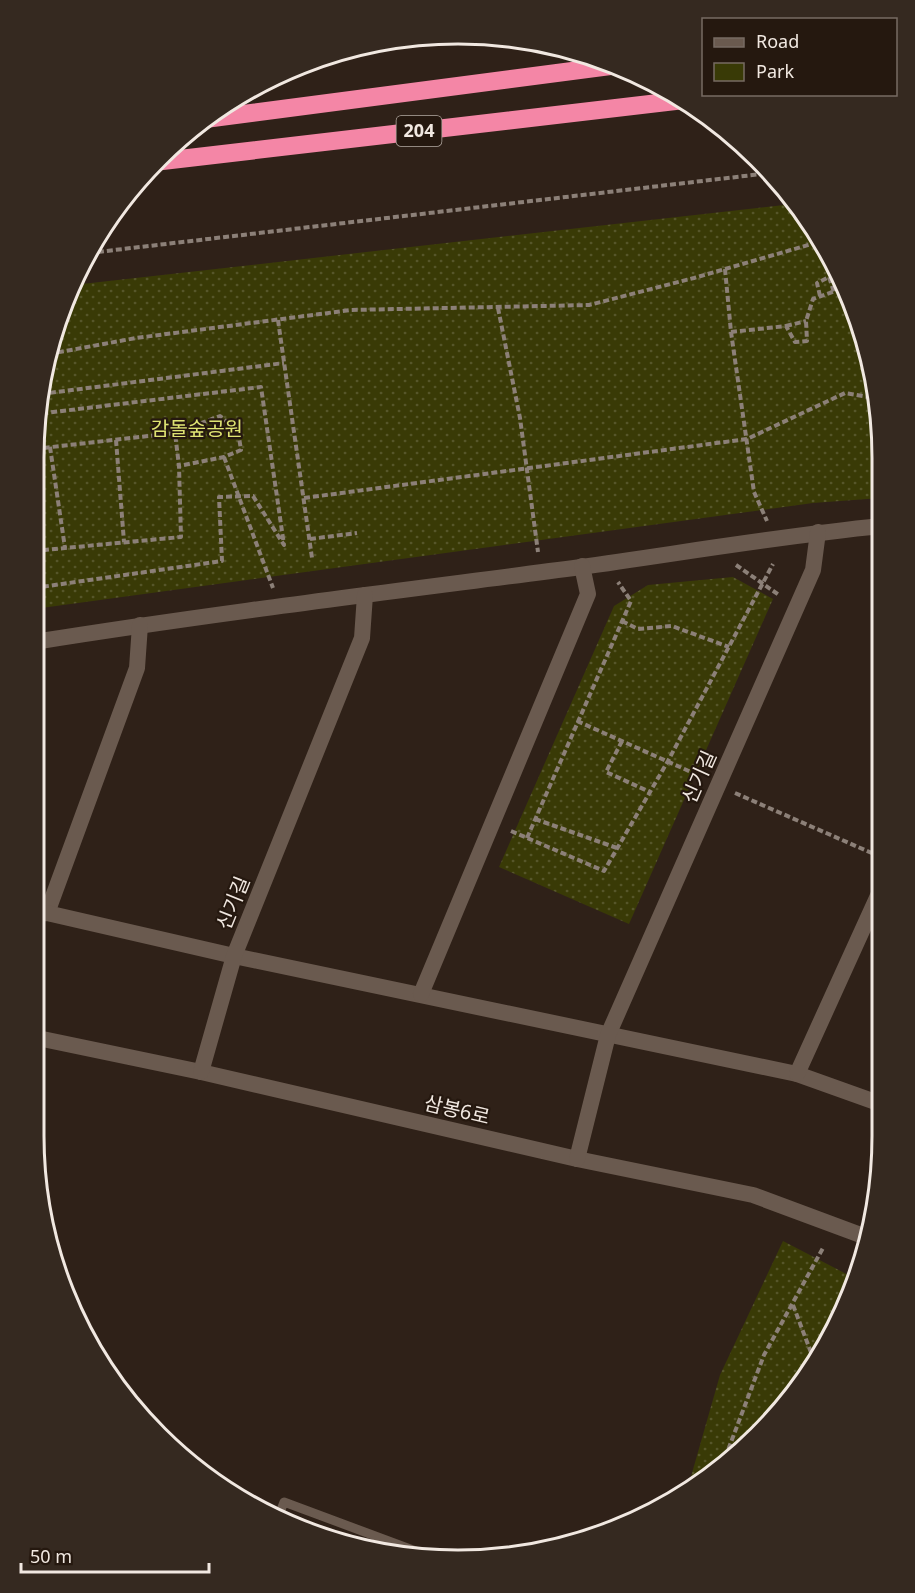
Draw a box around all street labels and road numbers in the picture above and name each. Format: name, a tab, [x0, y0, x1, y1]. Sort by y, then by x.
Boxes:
road number: 204	[396, 116, 442, 146]
street label: 신기길	[675, 746, 722, 808]
street label: 신기길	[210, 872, 255, 933]
street label: 삼봉6로	[422, 1089, 493, 1130]

